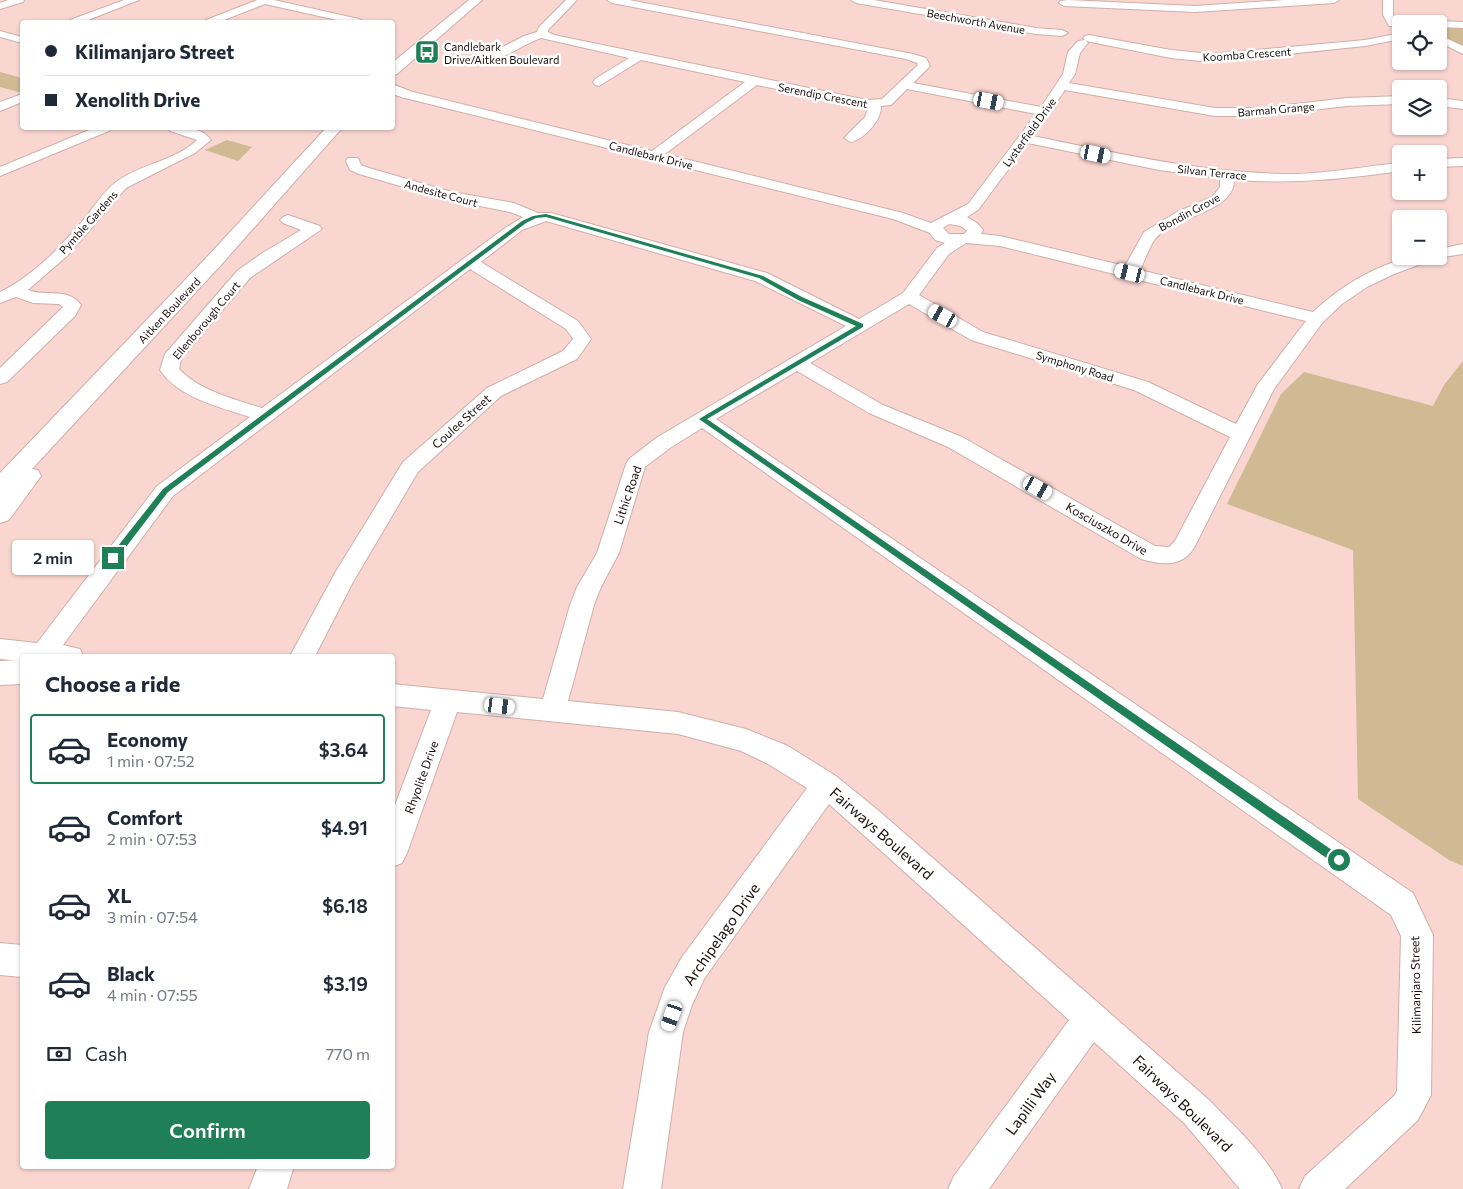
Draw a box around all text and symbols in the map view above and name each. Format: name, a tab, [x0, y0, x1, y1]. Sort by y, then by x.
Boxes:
street label: Beechworth Avenue	[926, 6, 1026, 36]
map controls	[1392, 15, 1447, 265]
button: locate	[1392, 15, 1447, 70]
bus stop icon: Candlebark Drive/Aitken Boulevard	[414, 39, 440, 65]
text: Kilimanjaro Street	[75, 40, 234, 63]
place label: Candlebark Drive/Aitken Boulevard	[444, 40, 559, 66]
street label: Koomba Crescent	[1202, 44, 1292, 64]
street label: Serendip Crescent	[777, 80, 869, 110]
button: layers	[1392, 80, 1447, 135]
text: Xenolith Drive	[75, 88, 200, 111]
car	[972, 91, 1005, 111]
street label: Lysterfield Drive	[1000, 95, 1058, 169]
street label: Barmah Grange	[1237, 99, 1315, 119]
street label: Candlebark Drive	[608, 138, 694, 172]
car	[1079, 144, 1112, 164]
button: +	[1392, 145, 1447, 200]
street label: Silvan Terrace	[1177, 162, 1247, 182]
street label: Andesite Court	[403, 177, 480, 209]
street label: Pymble Gardens	[56, 188, 120, 256]
street label: Bondin Grove	[1156, 190, 1222, 234]
button: −	[1392, 210, 1447, 265]
car	[1113, 262, 1146, 284]
street label: Candlebark Drive	[1159, 273, 1245, 307]
street label: Aitken Boulevard	[135, 274, 203, 346]
street label: Ellenborough Court	[170, 278, 243, 362]
car	[926, 302, 959, 330]
street label: Symphony Road	[1035, 348, 1115, 384]
street label: Coulee Street	[429, 391, 493, 451]
street label: Lithic Road	[610, 464, 644, 526]
car	[1021, 474, 1054, 502]
street label: Kosciuszko Drive	[1064, 499, 1150, 557]
callout: 2 min	[13, 540, 96, 576]
route end	[102, 547, 124, 569]
text: 2 min	[33, 548, 73, 567]
text: Choose a ride	[45, 670, 180, 697]
car	[484, 697, 515, 715]
icon: car	[47, 727, 92, 772]
text: Economy	[107, 728, 188, 751]
text: $3.64	[319, 738, 368, 761]
street label: Rhyolite Drive	[401, 739, 441, 815]
text: 1 min · 07:52	[107, 751, 195, 770]
street label: Fairways Boulevard	[827, 783, 937, 883]
icon: car	[47, 805, 92, 850]
text: Comfort	[107, 806, 183, 829]
text: $4.91	[321, 816, 368, 839]
text: 2 min · 07:53	[107, 829, 197, 848]
route start	[1328, 849, 1350, 871]
street label: Archipelago Drive	[679, 879, 763, 988]
icon: car	[47, 883, 92, 928]
text: XL	[107, 884, 132, 907]
text: $6.18	[322, 894, 368, 917]
text: 3 min · 07:54	[107, 907, 198, 926]
street label: Kilimanjaro Street	[1407, 936, 1423, 1034]
icon: car	[47, 961, 92, 1006]
text: Black	[107, 962, 155, 985]
text: $3.19	[323, 972, 368, 995]
text: 4 min · 07:55	[107, 985, 198, 1004]
car	[660, 999, 683, 1033]
icon: cash	[45, 1040, 73, 1068]
text: Cash	[85, 1042, 127, 1065]
text: 770 m	[326, 1044, 370, 1063]
street label: Fairways Boulevard	[1130, 1051, 1236, 1155]
street label: Lapilli Way	[1001, 1068, 1059, 1138]
button: Confirm	[45, 1101, 370, 1159]

